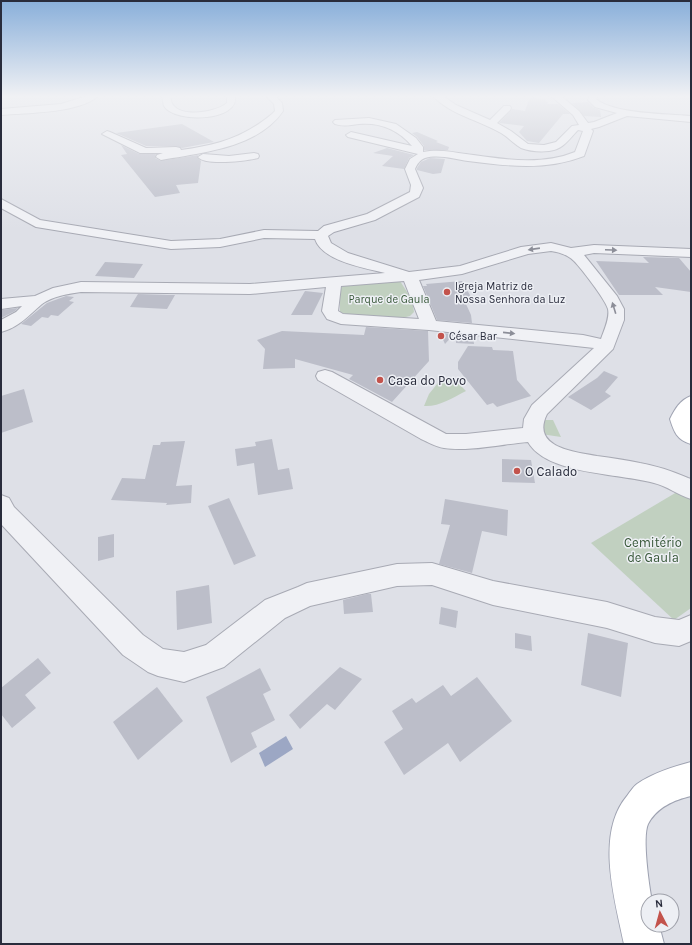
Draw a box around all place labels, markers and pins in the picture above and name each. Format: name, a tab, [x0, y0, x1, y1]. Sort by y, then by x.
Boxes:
place label: Igreja Matriz de Nossa Senhora da Luz	[455, 280, 565, 306]
marker: Igreja Matriz de Nossa Senhora da Luz	[442, 287, 452, 297]
place label: César Bar	[449, 330, 497, 343]
marker: César Bar	[436, 331, 446, 341]
place label: Casa do Povo	[388, 373, 466, 388]
marker: Casa do Povo	[375, 375, 385, 385]
place label: O Calado	[525, 464, 577, 479]
marker: O Calado	[512, 466, 522, 476]

